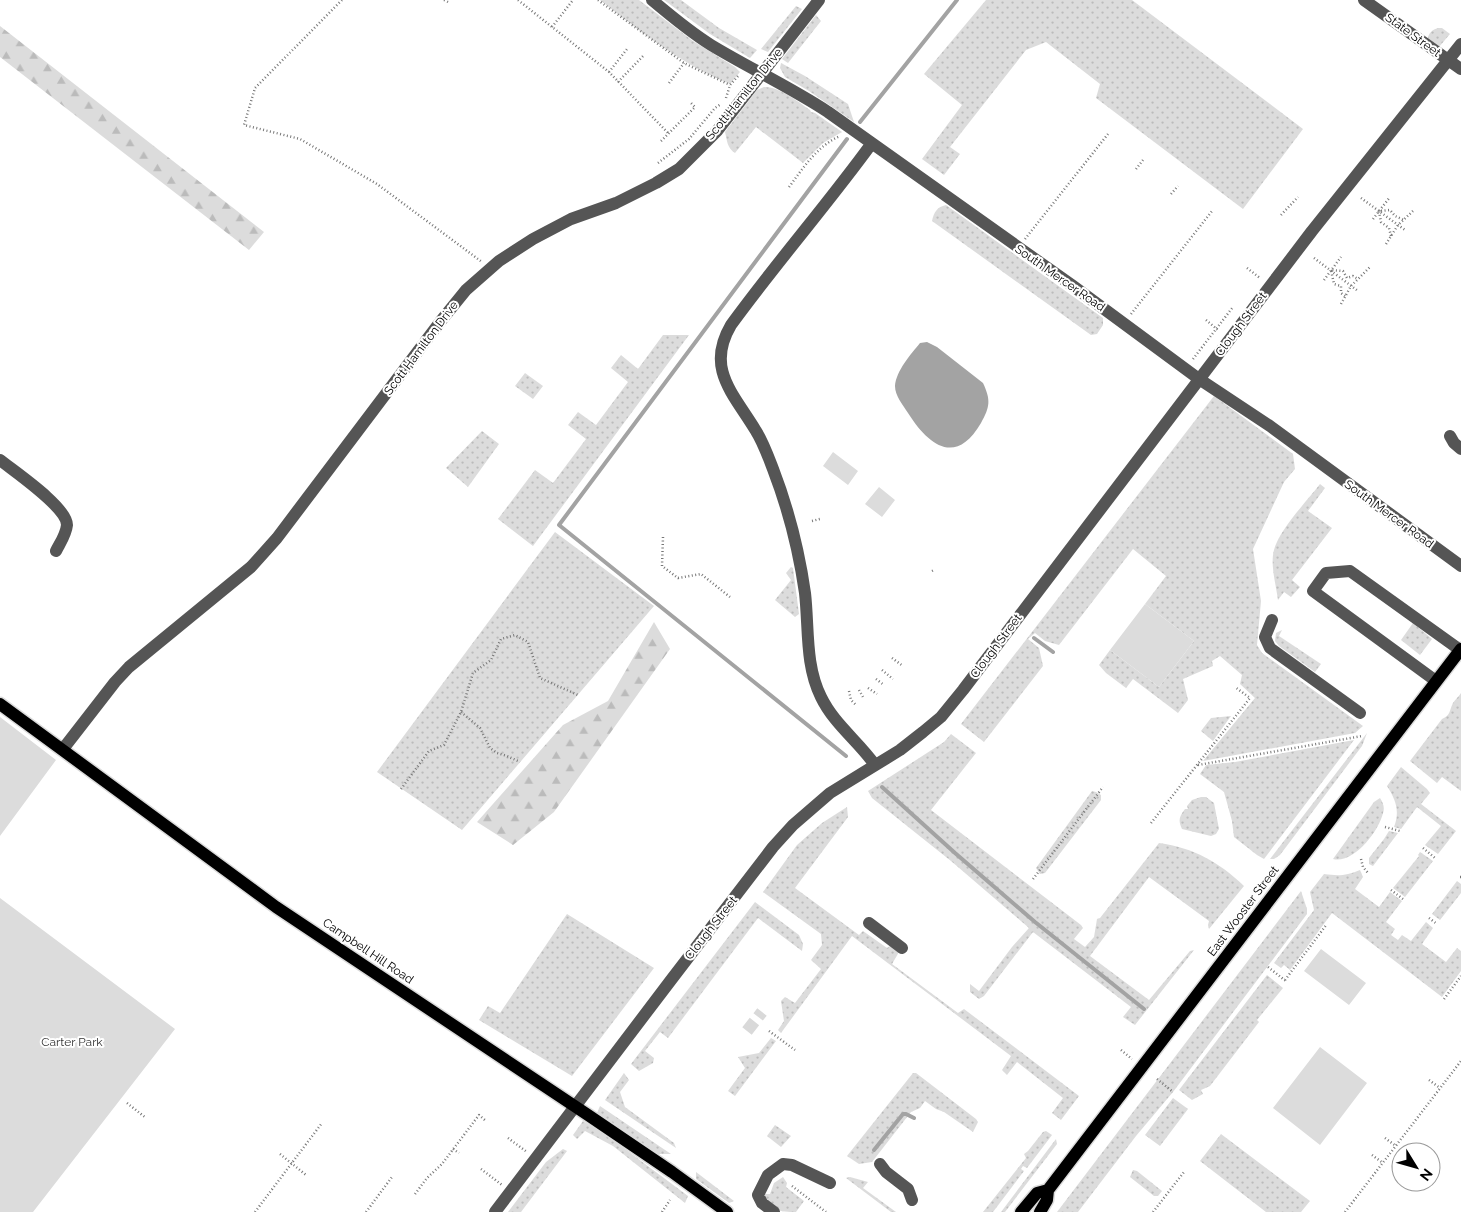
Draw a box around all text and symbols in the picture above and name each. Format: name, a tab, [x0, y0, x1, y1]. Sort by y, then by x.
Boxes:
street label: State Street	[1383, 10, 1443, 60]
street label: Scott Hamilton Drive	[703, 45, 785, 143]
street label: South Mercer Road	[1012, 242, 1108, 314]
street label: Clough Street	[1212, 289, 1270, 359]
street label: Scott Hamilton Drive	[381, 298, 461, 398]
street label: South Mercer Road	[1342, 477, 1436, 551]
street label: Clough Street	[967, 611, 1025, 681]
street label: East Wooster Street	[1205, 863, 1281, 959]
street label: Clough Street	[682, 894, 740, 962]
street label: Campbell Hill Road	[320, 915, 416, 987]
park label: Carter Park	[41, 1035, 103, 1049]
north arrow	[1391, 1142, 1441, 1192]
text: N	[1417, 1166, 1436, 1184]

